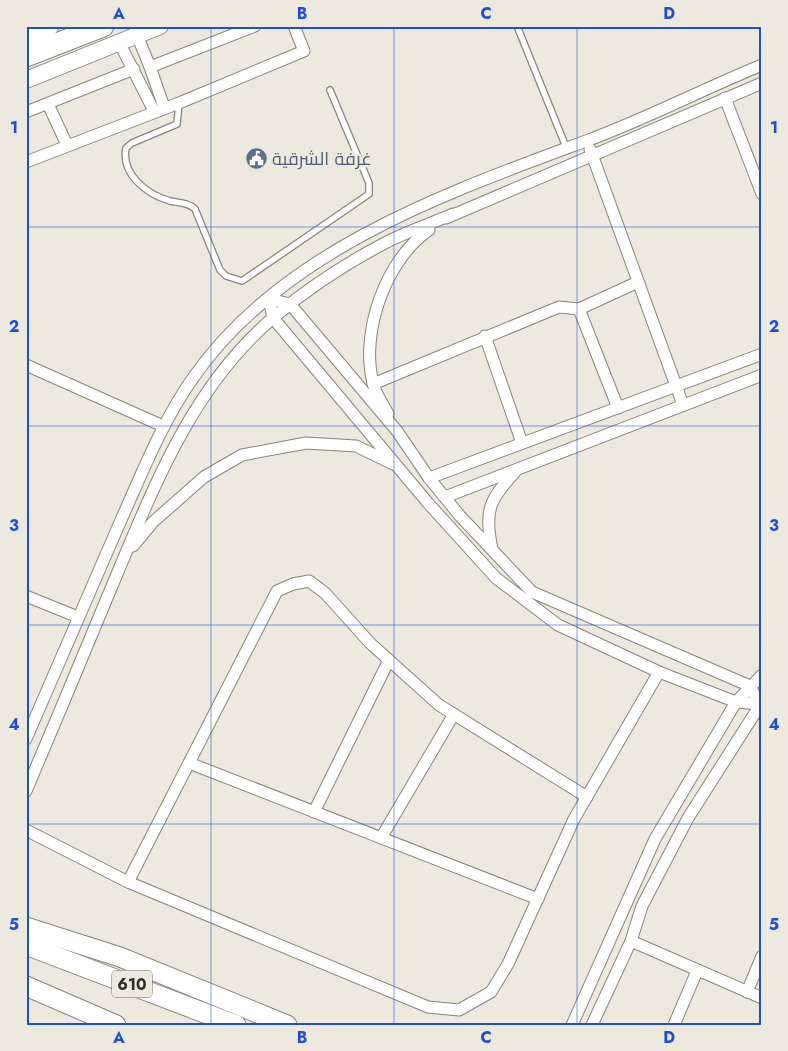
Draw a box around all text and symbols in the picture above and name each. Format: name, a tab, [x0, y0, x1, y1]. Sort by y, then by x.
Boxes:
text: A	[112, 2, 125, 25]
text: B	[297, 2, 307, 25]
text: C	[480, 2, 492, 25]
text: D	[663, 2, 675, 25]
text: 1	[10, 116, 18, 139]
text: 1	[770, 116, 778, 139]
place label: غرفة الشرقية	[272, 146, 372, 172]
public building icon: غرفة الشرقية	[244, 147, 268, 171]
text: 2	[9, 315, 19, 338]
text: 2	[769, 315, 779, 338]
text: 3	[9, 514, 19, 537]
text: 3	[769, 514, 779, 537]
text: 4	[8, 713, 20, 736]
text: 4	[768, 713, 780, 736]
text: 5	[9, 913, 19, 936]
text: 5	[769, 913, 779, 936]
road number: 610	[112, 971, 152, 998]
text: A	[112, 1026, 125, 1049]
text: B	[297, 1026, 307, 1049]
text: C	[480, 1026, 492, 1049]
text: D	[663, 1026, 675, 1049]

